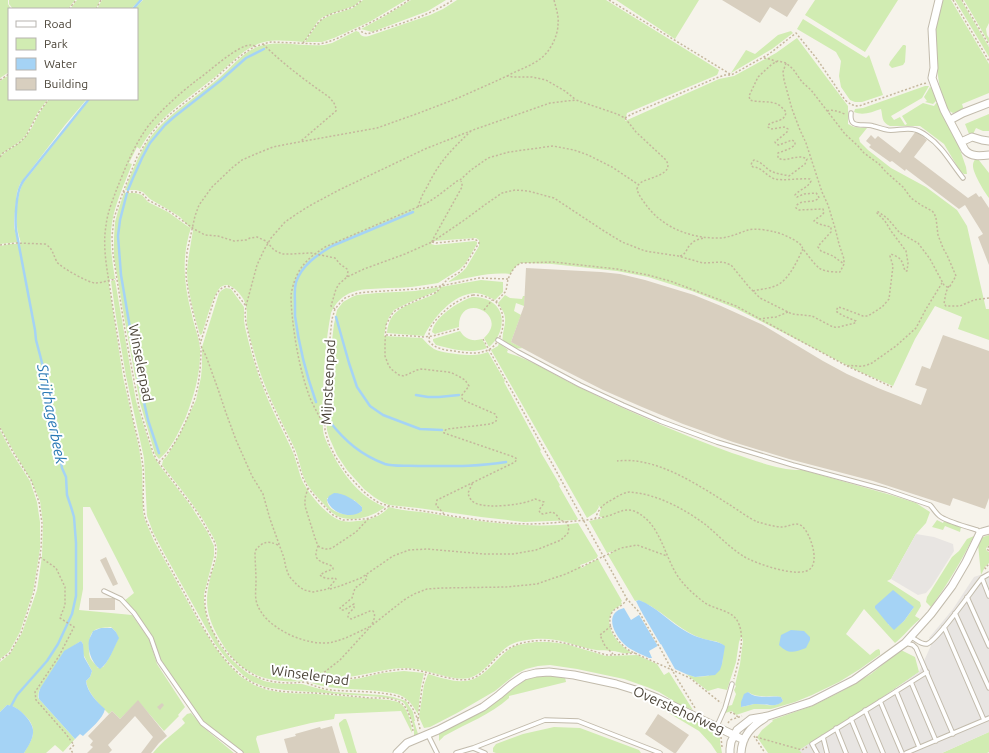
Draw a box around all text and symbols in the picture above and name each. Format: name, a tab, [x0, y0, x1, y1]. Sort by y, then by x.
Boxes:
legend	[8, 8, 138, 100]
text: Road	[44, 17, 72, 30]
text: Park	[44, 37, 68, 50]
text: Water	[44, 57, 77, 70]
text: Building	[44, 77, 88, 90]
street label: Winselerpad	[126, 323, 156, 403]
street label: Mijnsteenpad	[318, 339, 338, 425]
water label: Strijthagerbeek	[34, 362, 70, 466]
street label: Winselerpad	[270, 662, 350, 688]
street label: Overstehofweg	[631, 683, 727, 737]

